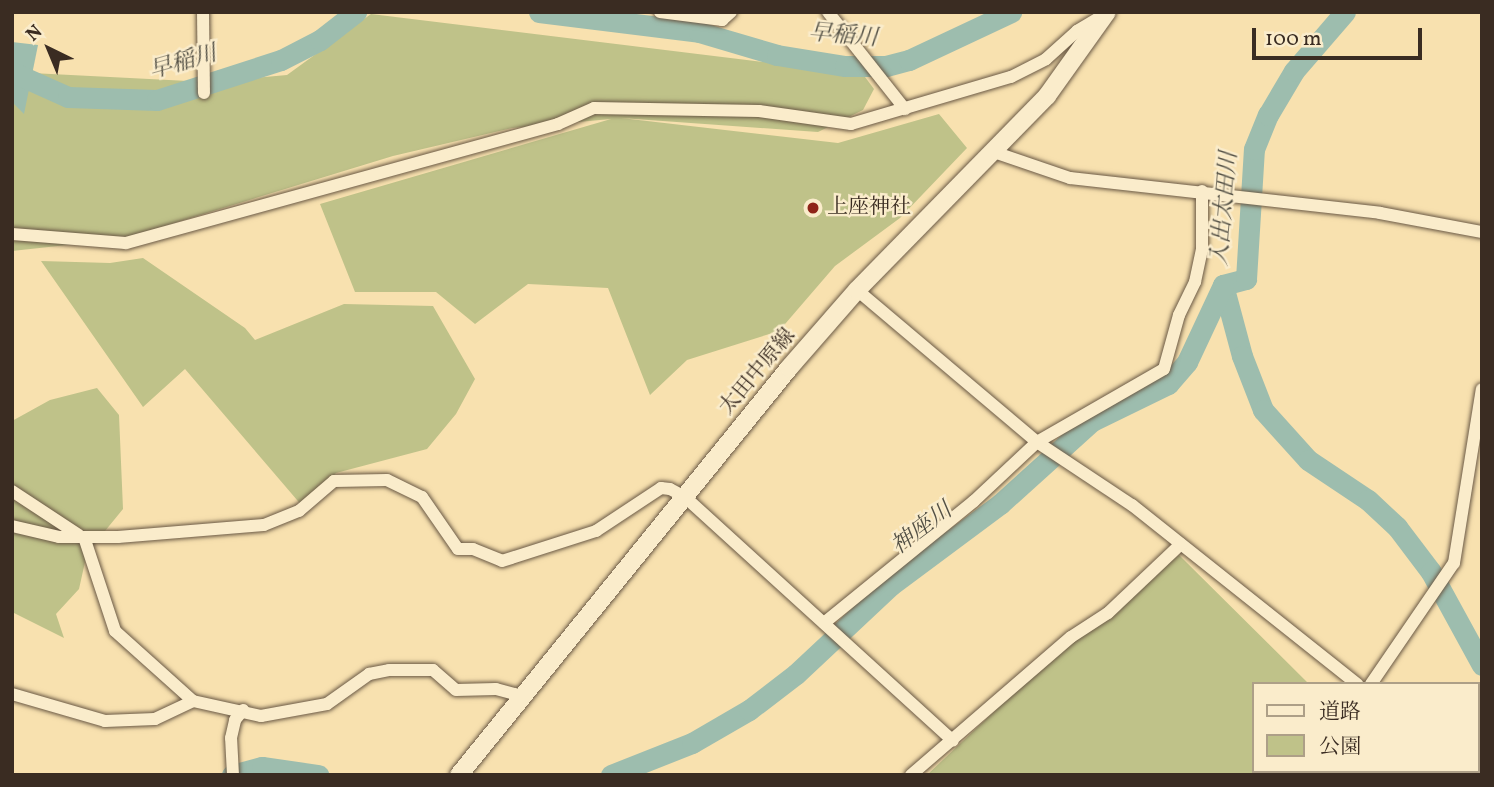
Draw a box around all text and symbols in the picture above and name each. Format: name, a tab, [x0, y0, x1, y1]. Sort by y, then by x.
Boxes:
north arrow	[14, 14, 84, 84]
scale bar	[1256, 14, 1426, 58]
text: N	[21, 19, 49, 48]
water label: 早稲川	[807, 19, 879, 53]
text: 100 m	[1265, 25, 1322, 54]
water label: 早稲川	[146, 40, 220, 86]
water label: 入出太田川	[1206, 151, 1244, 267]
place label: 上座神社	[827, 195, 911, 221]
marker: 上座神社	[805, 200, 821, 216]
street label: 太田中原線	[715, 324, 801, 420]
water label: 神座川	[886, 497, 958, 561]
legend	[1252, 682, 1480, 773]
text: 道路	[1319, 698, 1361, 727]
text: 公園	[1319, 733, 1361, 762]

